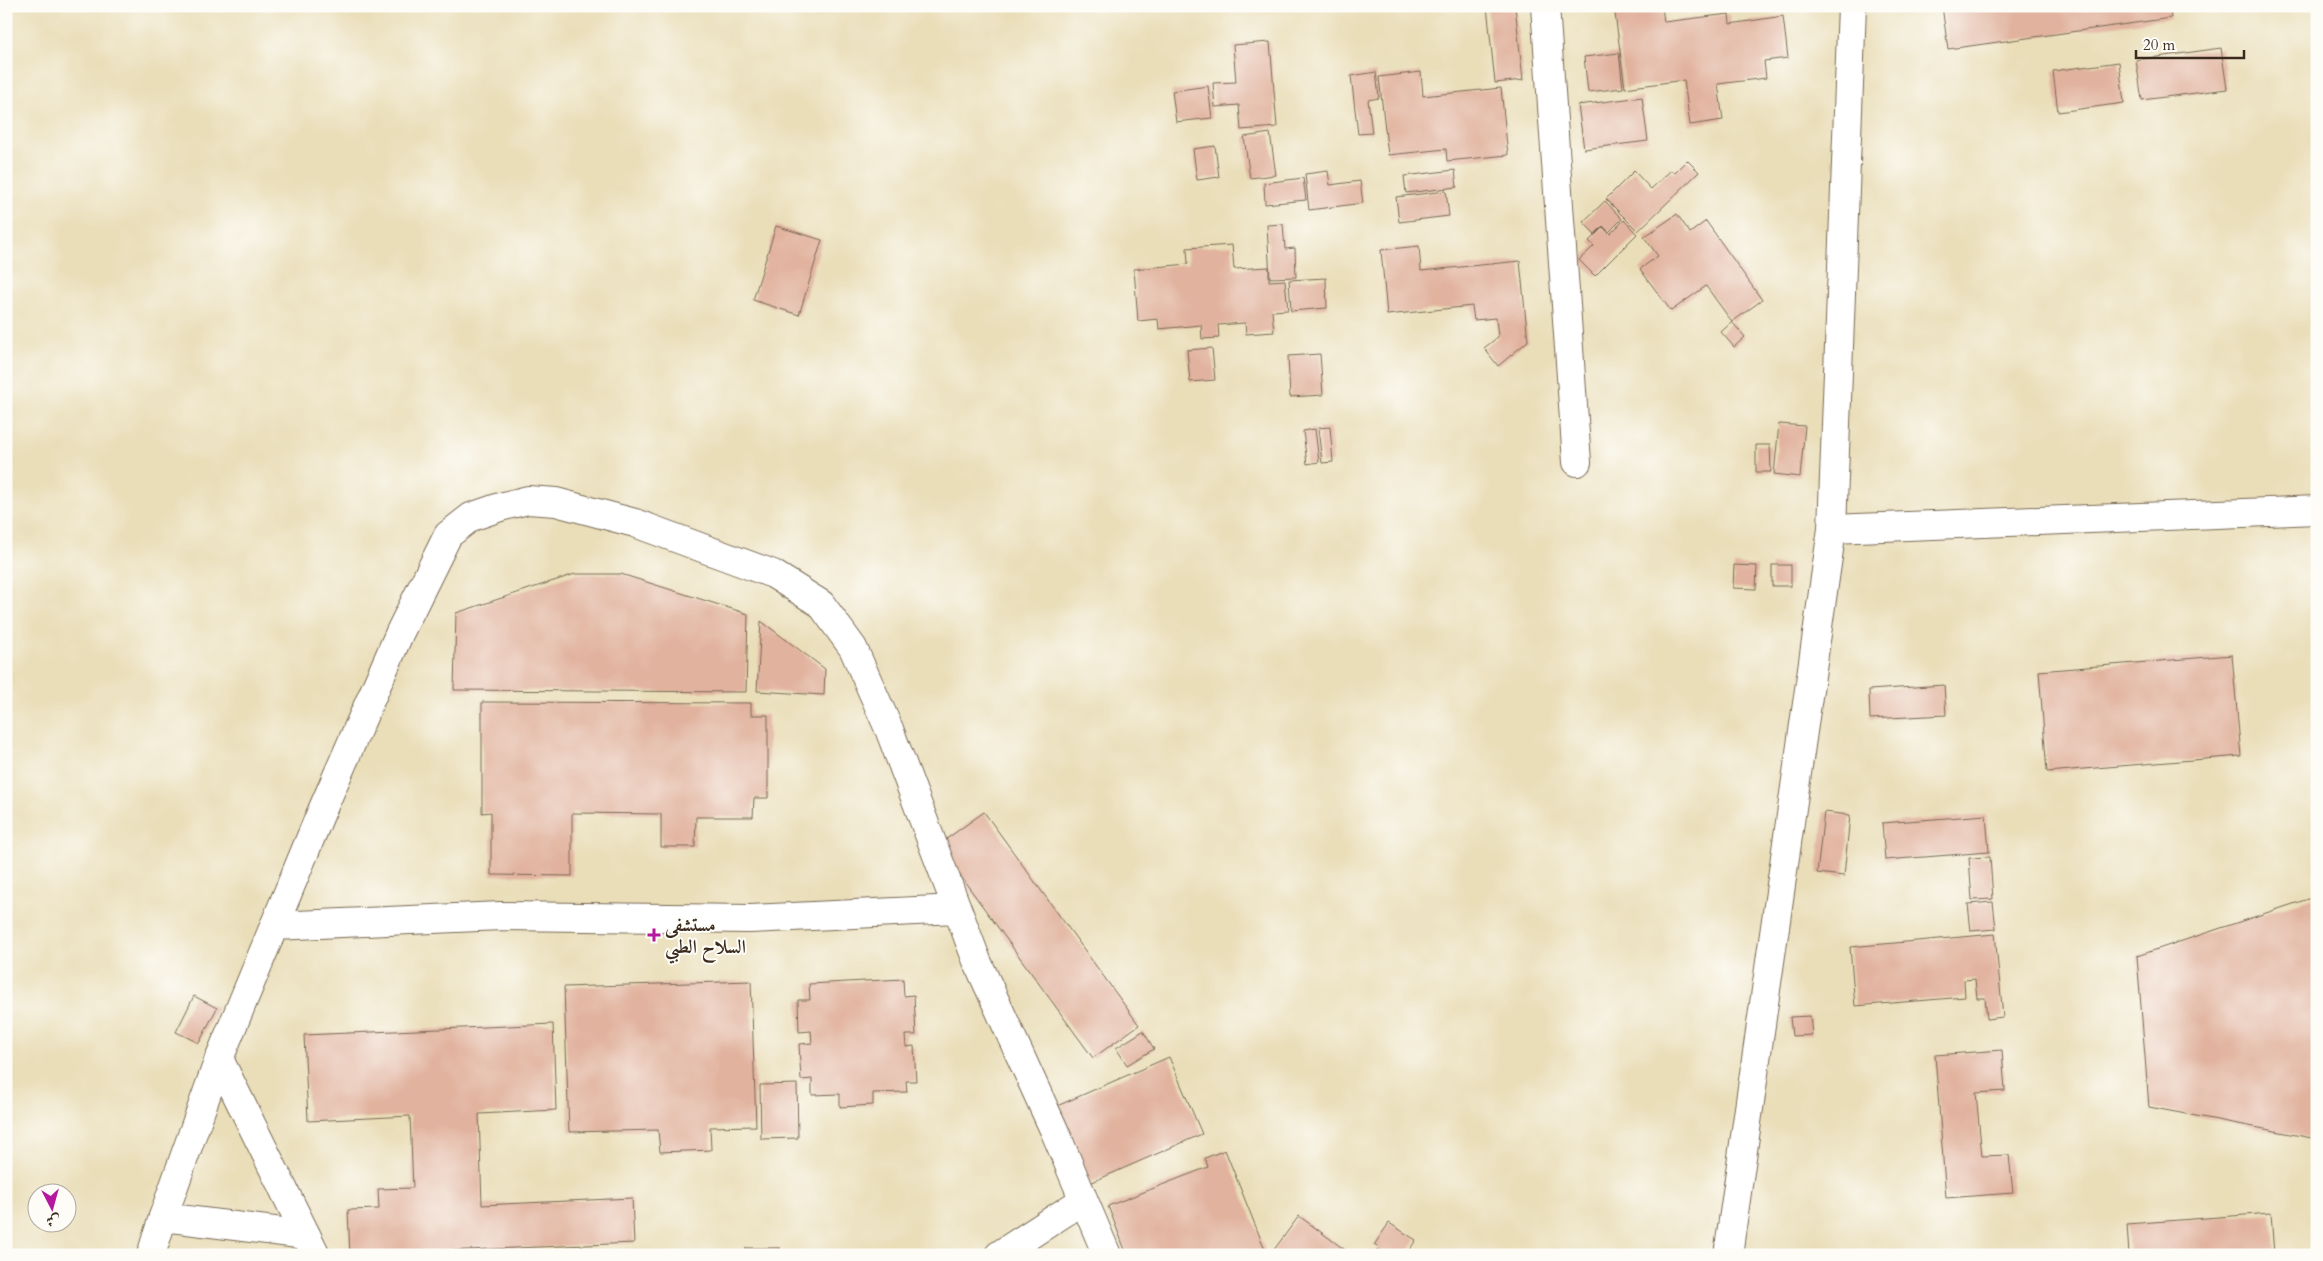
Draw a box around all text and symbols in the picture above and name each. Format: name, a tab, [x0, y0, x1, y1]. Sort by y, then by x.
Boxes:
scale bar	[2136, 28, 2243, 60]
text: 20 m	[2143, 35, 2175, 55]
place label: مستشفى السلاح الطبي	[664, 912, 746, 964]
marker: مستشفى السلاح الطبي	[647, 928, 661, 942]
north arrow	[28, 1184, 78, 1234]
text: ش	[45, 1210, 61, 1231]

